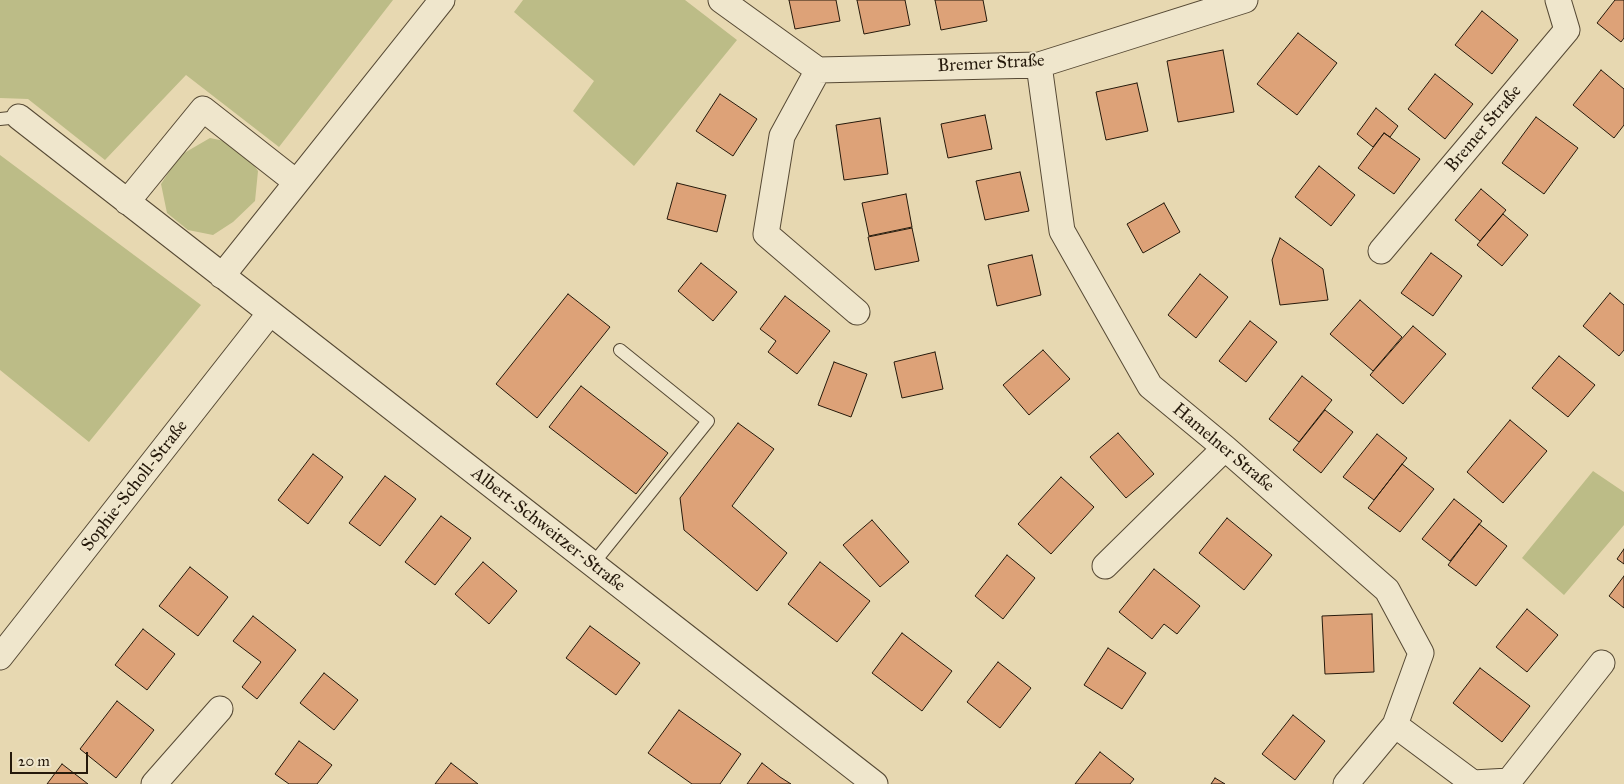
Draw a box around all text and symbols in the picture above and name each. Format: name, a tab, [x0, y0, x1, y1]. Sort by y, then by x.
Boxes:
street label: Bremer Straße	[937, 50, 1045, 78]
street label: Bremer Straße	[1441, 81, 1527, 177]
street label: Hamelner Straße	[1168, 399, 1278, 497]
street label: Sophie-Scholl-Straße	[77, 416, 193, 556]
street label: Albert-Schweitzer-Straße	[467, 463, 629, 597]
scale bar	[12, 742, 90, 774]
text: 20 m	[18, 752, 50, 770]

